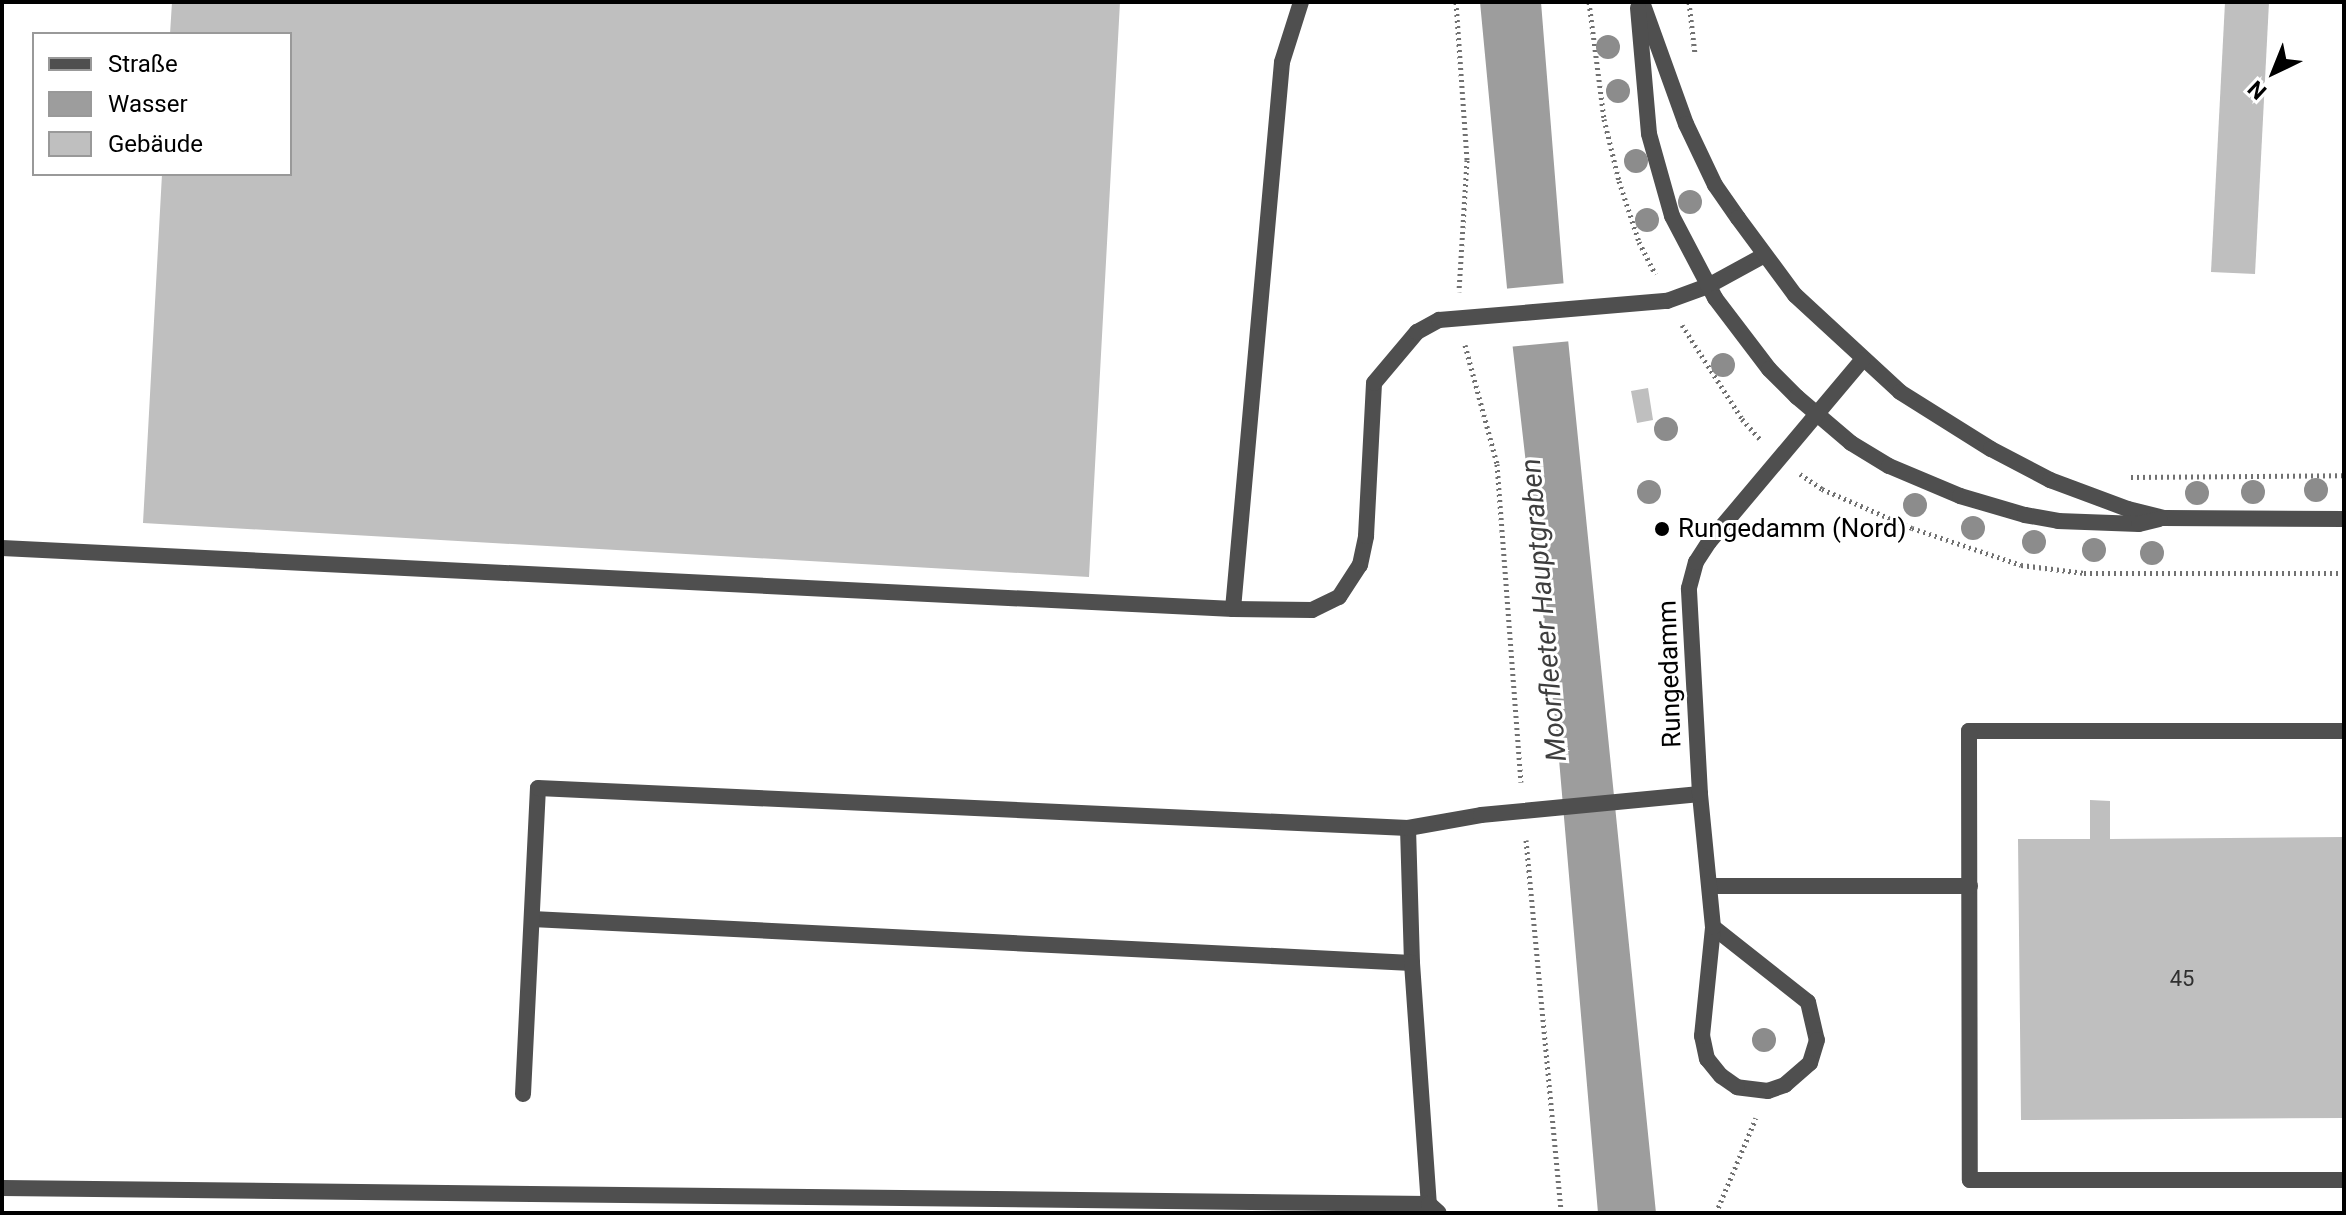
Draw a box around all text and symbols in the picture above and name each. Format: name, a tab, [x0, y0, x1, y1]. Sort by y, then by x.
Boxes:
legend	[32, 32, 292, 176]
north arrow	[2234, 32, 2314, 112]
text: Straße	[108, 50, 178, 78]
text: N	[2243, 75, 2271, 104]
text: Wasser	[108, 90, 188, 118]
text: Gebäude	[108, 130, 203, 158]
water label: Moorfleeter Hauptgraben	[1514, 457, 1574, 763]
place label: Rungedamm (Nord)	[1678, 513, 1907, 545]
marker: Rungedamm (Nord)	[1653, 520, 1671, 538]
street label: Rungedamm	[1652, 600, 1688, 748]
house number: 45	[2170, 966, 2194, 992]

